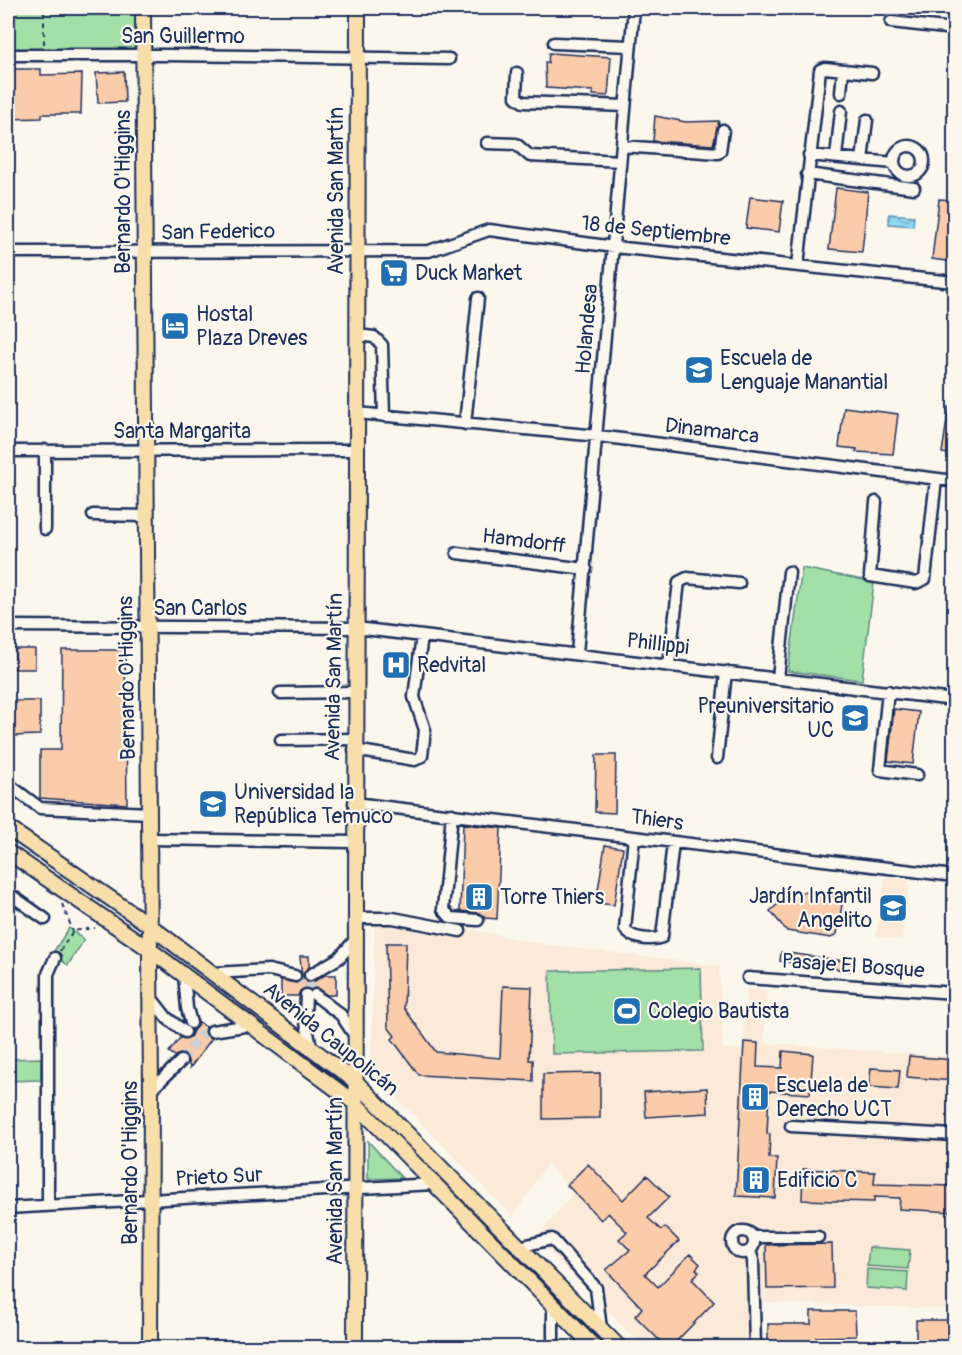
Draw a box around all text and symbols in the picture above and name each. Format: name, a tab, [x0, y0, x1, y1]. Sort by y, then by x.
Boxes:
street label: San Guillermo	[121, 23, 245, 50]
street label: Avenida San Martín	[323, 107, 350, 275]
street label: Bernardo O'Higgins	[110, 109, 137, 274]
street label: 18 de Septiembre	[580, 210, 733, 252]
street label: San Federico	[161, 218, 275, 246]
supermarket icon: Duck Market	[378, 257, 410, 289]
place label: Duck Market	[415, 260, 523, 287]
street label: Holandesa	[570, 283, 604, 375]
place label: Hostal Plaza Dreves	[196, 301, 308, 352]
hotel icon: Hostal Plaza Dreves	[159, 310, 191, 342]
place label: Escuela de Lenguaje Manantial	[720, 345, 888, 396]
school or university icon: Escuela de Lenguaje Manantial	[683, 354, 715, 386]
street label: Dinamarca	[663, 412, 761, 450]
street label: Santa Margarita	[113, 418, 251, 445]
street label: Hamdorff	[481, 522, 568, 560]
street label: Avenida San Martín	[319, 593, 349, 761]
street label: Bernardo O'Higgins	[112, 595, 142, 760]
street label: San Carlos	[153, 595, 247, 622]
street label: Phillippi	[625, 627, 691, 661]
hospital icon: Redvital	[380, 649, 412, 681]
place label: Redvital	[417, 652, 486, 679]
place label: Preuniversitario UC	[697, 693, 834, 744]
school or university icon: Preuniversitario UC	[839, 702, 871, 734]
place label: Universidad la República Temuco	[234, 779, 393, 830]
school or university icon: Universidad la República Temuco	[197, 788, 229, 820]
street label: Thiers	[629, 803, 686, 837]
building icon: Torre Thiers	[463, 881, 495, 913]
place label: Jardín Infantil Angelito	[749, 883, 872, 934]
place label: Torre Thiers	[500, 884, 605, 911]
school or university icon: Jardín Infantil Angelito	[877, 892, 909, 924]
street label: Pasaje El Bosque	[781, 948, 926, 985]
street label: Avenida Caupolicán	[258, 976, 404, 1102]
sports icon: Colegio Bautista	[611, 995, 643, 1027]
place label: Colegio Bautista	[648, 998, 789, 1025]
place label: Escuela de Derecho UCT	[776, 1072, 892, 1123]
street label: Bernardo O'Higgins	[117, 1080, 144, 1245]
building icon: Escuela de Derecho UCT	[739, 1081, 771, 1113]
street label: Avenida San Martín	[322, 1097, 349, 1265]
street label: Prieto Sur	[175, 1161, 264, 1193]
building icon: Edificio C	[740, 1164, 772, 1196]
place label: Edificio C	[777, 1167, 857, 1194]

